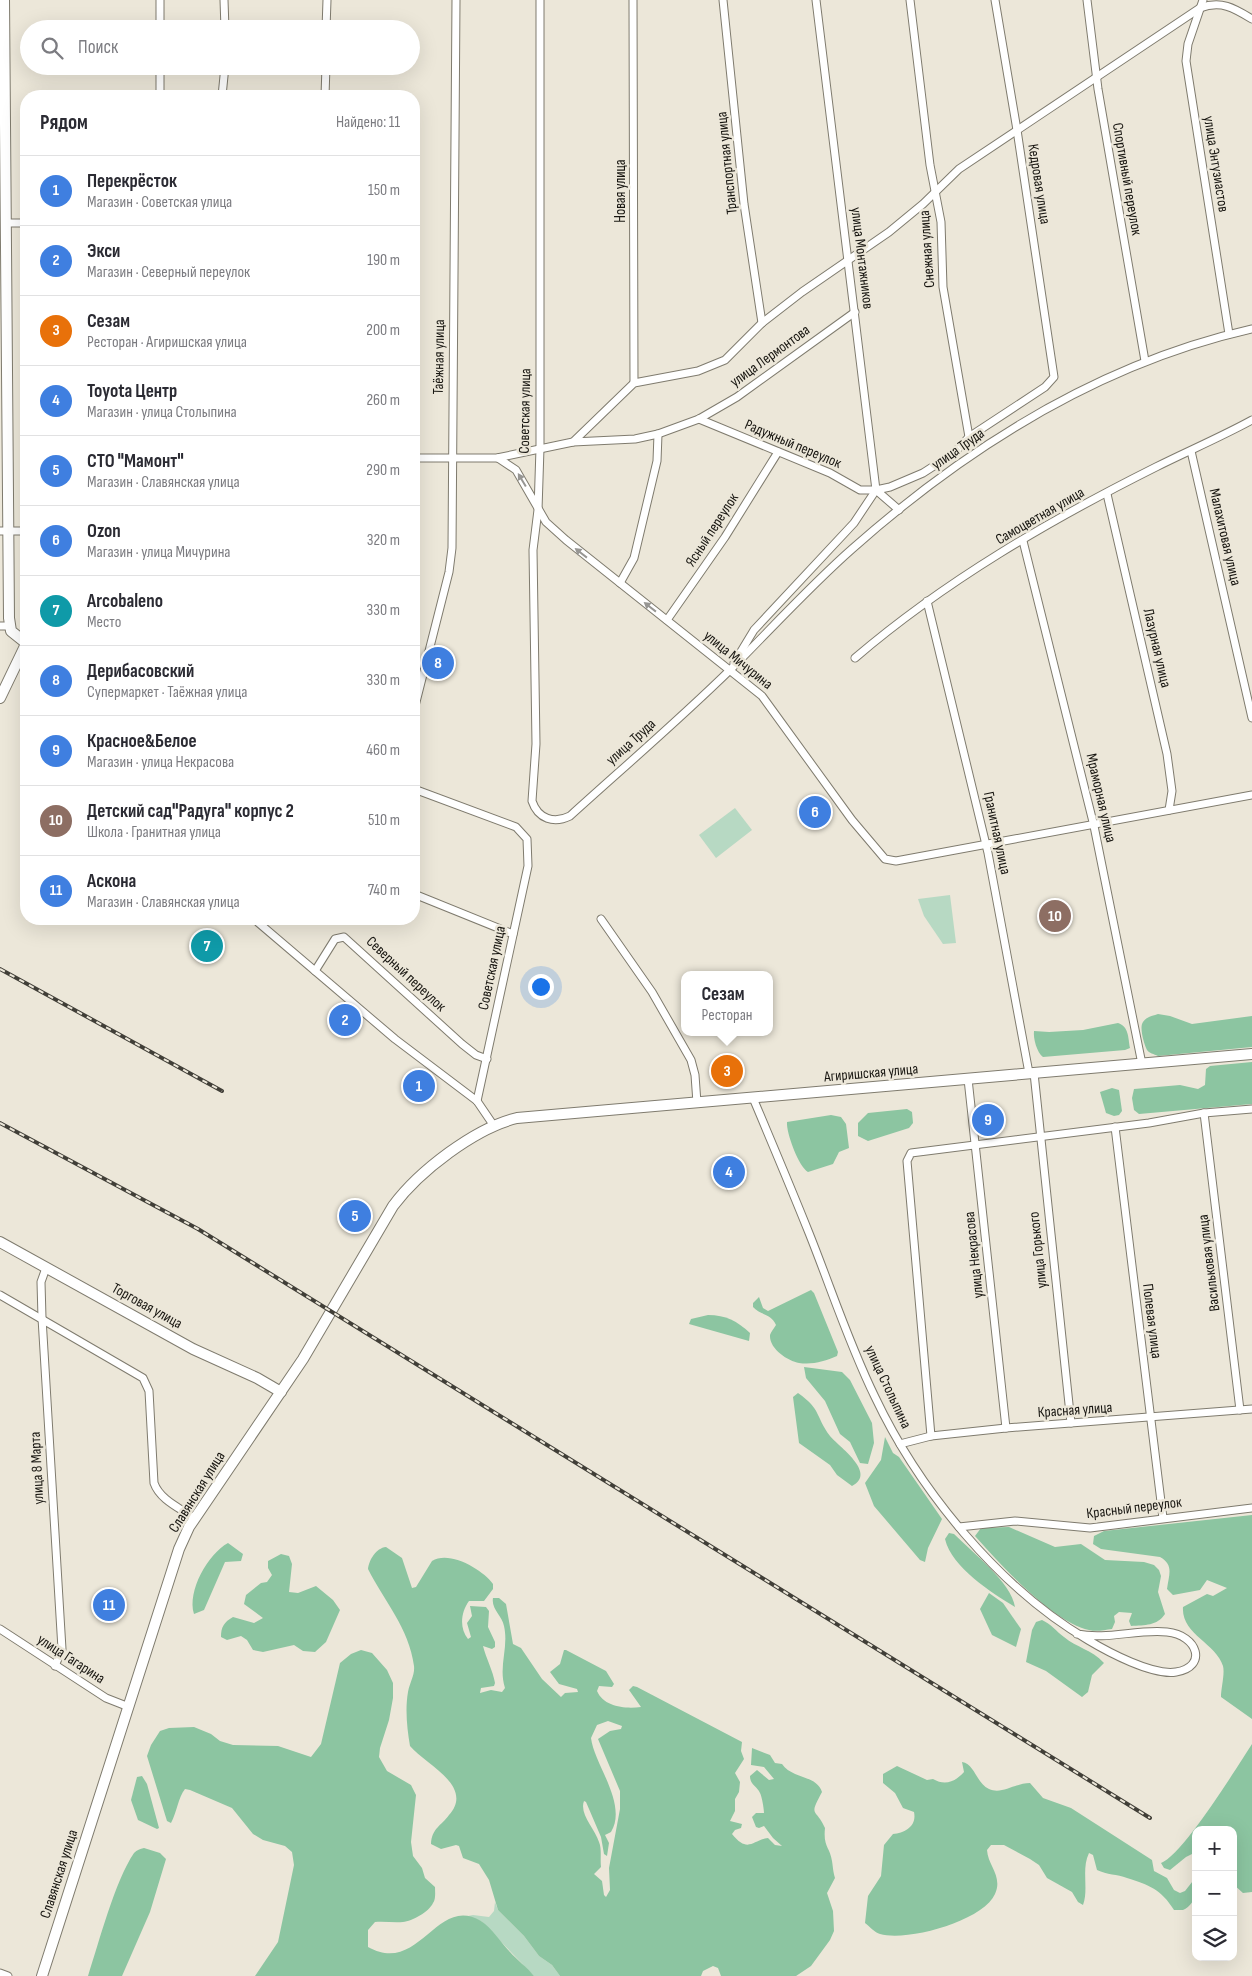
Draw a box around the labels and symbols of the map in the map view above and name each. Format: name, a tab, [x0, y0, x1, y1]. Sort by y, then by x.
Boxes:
street label: Транспортная улица	[712, 111, 742, 215]
street label: улица Энтузиастов	[1199, 115, 1233, 214]
street label: Спортивный переулок	[1108, 121, 1146, 237]
street label: Кедровая улица	[1023, 143, 1055, 226]
street label: Новая улица	[611, 159, 630, 223]
street label: улица Монтажников	[846, 206, 878, 310]
street label: Снежная улица	[915, 209, 939, 288]
street label: Таёжная улица	[429, 319, 449, 395]
street label: улица Лермонтова	[726, 321, 814, 391]
street label: Советская улица	[515, 368, 535, 454]
street label: Радужный переулок	[742, 415, 844, 473]
street label: улица Труда	[928, 424, 988, 474]
one-way arrow	[517, 473, 526, 486]
street label: Самоцветная улица	[992, 483, 1088, 549]
street label: Малахитовая улица	[1205, 487, 1245, 588]
street label: Ясный переулок	[681, 489, 743, 570]
one-way arrow	[575, 547, 588, 558]
one-way arrow	[644, 602, 657, 613]
street label: Лазурная улица	[1139, 606, 1175, 690]
street label: улица Мичурина	[699, 626, 777, 694]
pin: 8	[422, 644, 454, 682]
street label: улица Труда	[602, 715, 660, 769]
street label: Мраморная улица	[1082, 752, 1121, 845]
street label: Гранитная улица	[979, 790, 1015, 876]
pin: 6	[799, 793, 831, 831]
pin: 10	[1039, 897, 1071, 935]
street label: Советская улица	[474, 924, 510, 1012]
pin: 7	[191, 927, 223, 965]
street label: Северный переулок	[362, 932, 450, 1016]
your location	[528, 974, 554, 1000]
pin: 2	[329, 1001, 361, 1039]
pin: 3	[711, 1052, 743, 1090]
street label: Агиришская улица	[822, 1059, 919, 1087]
pin: 1	[403, 1067, 435, 1105]
pin: 9	[972, 1101, 1004, 1139]
pin: 4	[713, 1153, 745, 1191]
pin: 5	[339, 1197, 371, 1235]
street label: улица Некрасова	[960, 1211, 988, 1299]
street label: улица Горького	[1025, 1211, 1051, 1289]
street label: Васильковая улица	[1194, 1213, 1224, 1313]
street label: Торговая улица	[108, 1279, 186, 1333]
street label: Полевая улица	[1138, 1282, 1166, 1360]
street label: улица Столыпина	[860, 1342, 916, 1432]
street label: Красная улица	[1037, 1398, 1113, 1422]
street label: улица 8 Марта	[26, 1431, 48, 1505]
street label: Славянская улица	[164, 1448, 230, 1536]
street label: Красный переулок	[1085, 1493, 1183, 1523]
pin: 11	[93, 1586, 125, 1624]
street label: улица Гагарина	[33, 1630, 109, 1688]
street label: Славянская улица	[36, 1827, 82, 1921]

